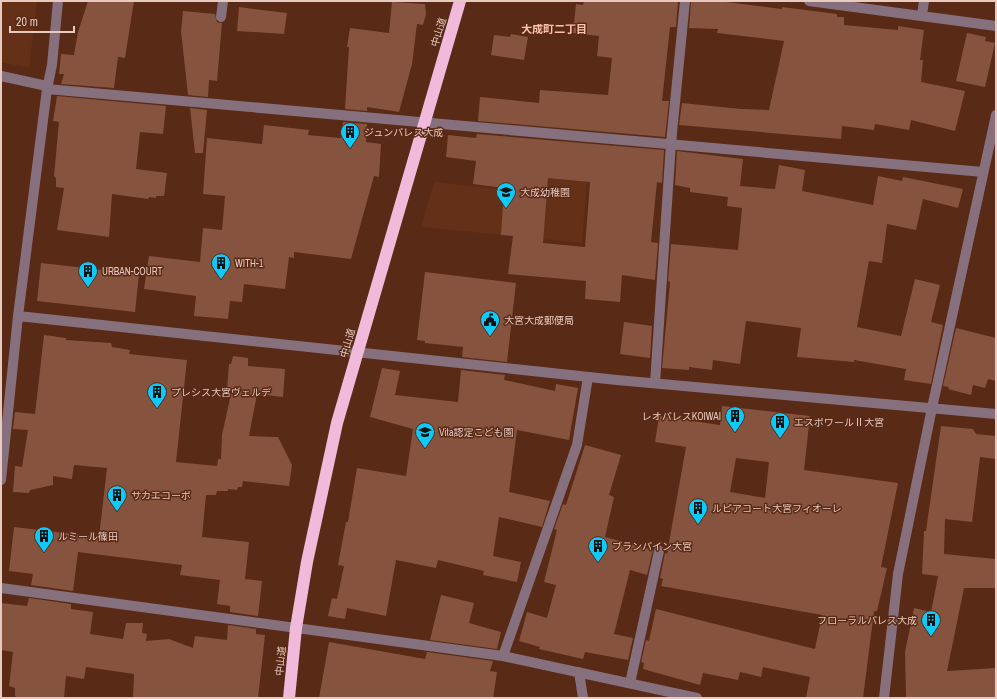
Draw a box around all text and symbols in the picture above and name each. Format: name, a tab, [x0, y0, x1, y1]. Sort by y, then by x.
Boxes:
scale bar	[10, 8, 74, 34]
text: 20 m	[16, 14, 38, 30]
street label: 中山道	[428, 16, 449, 48]
district label: 大成町二丁目	[521, 22, 587, 36]
building icon: ジュンパレス大成	[339, 121, 361, 149]
place label: ジュンパレス大成	[364, 126, 443, 139]
school or university icon: 大成幼稚園	[495, 181, 517, 209]
place label: 大成幼稚園	[520, 186, 570, 199]
building icon: WITH-1	[210, 252, 232, 280]
place label: WITH-1	[235, 257, 264, 270]
building icon: URBAN-COURT	[77, 260, 99, 288]
place label: URBAN-COURT	[102, 265, 162, 278]
public building icon: 大宮大成郵便局	[479, 309, 501, 337]
place label: 大宮大成郵便局	[504, 314, 574, 327]
street label: 中山道	[337, 327, 358, 359]
building icon: プレシス大宮ヴェルデ	[146, 381, 168, 409]
place label: プレシス大宮ヴェルデ	[171, 386, 271, 399]
building icon: レオパレスKOIWAI	[724, 405, 746, 433]
place label: レオパレスKOIWAI	[642, 410, 721, 423]
building icon: エスポワールⅡ大宮	[769, 411, 791, 439]
place label: エスポワールⅡ大宮	[794, 416, 884, 429]
school or university icon: Vita認定こども園	[414, 421, 436, 449]
place label: Vita認定こども園	[439, 426, 513, 439]
building icon: サカエコーポ	[106, 484, 128, 512]
place label: サカエコーポ	[131, 489, 191, 502]
building icon: ルピアコート大宮フィオーレ	[687, 497, 709, 525]
place label: ルピアコート大宮フィオーレ	[712, 502, 842, 515]
building icon: ルミール篠田	[33, 525, 55, 553]
place label: ルミール篠田	[58, 530, 118, 543]
building icon: ブランパイン大宮	[587, 535, 609, 563]
place label: ブランパイン大宮	[612, 540, 692, 553]
building icon: フローラルパレス大成	[920, 609, 942, 637]
place label: フローラルパレス大成	[817, 614, 917, 627]
street label: 中山道	[272, 645, 289, 677]

